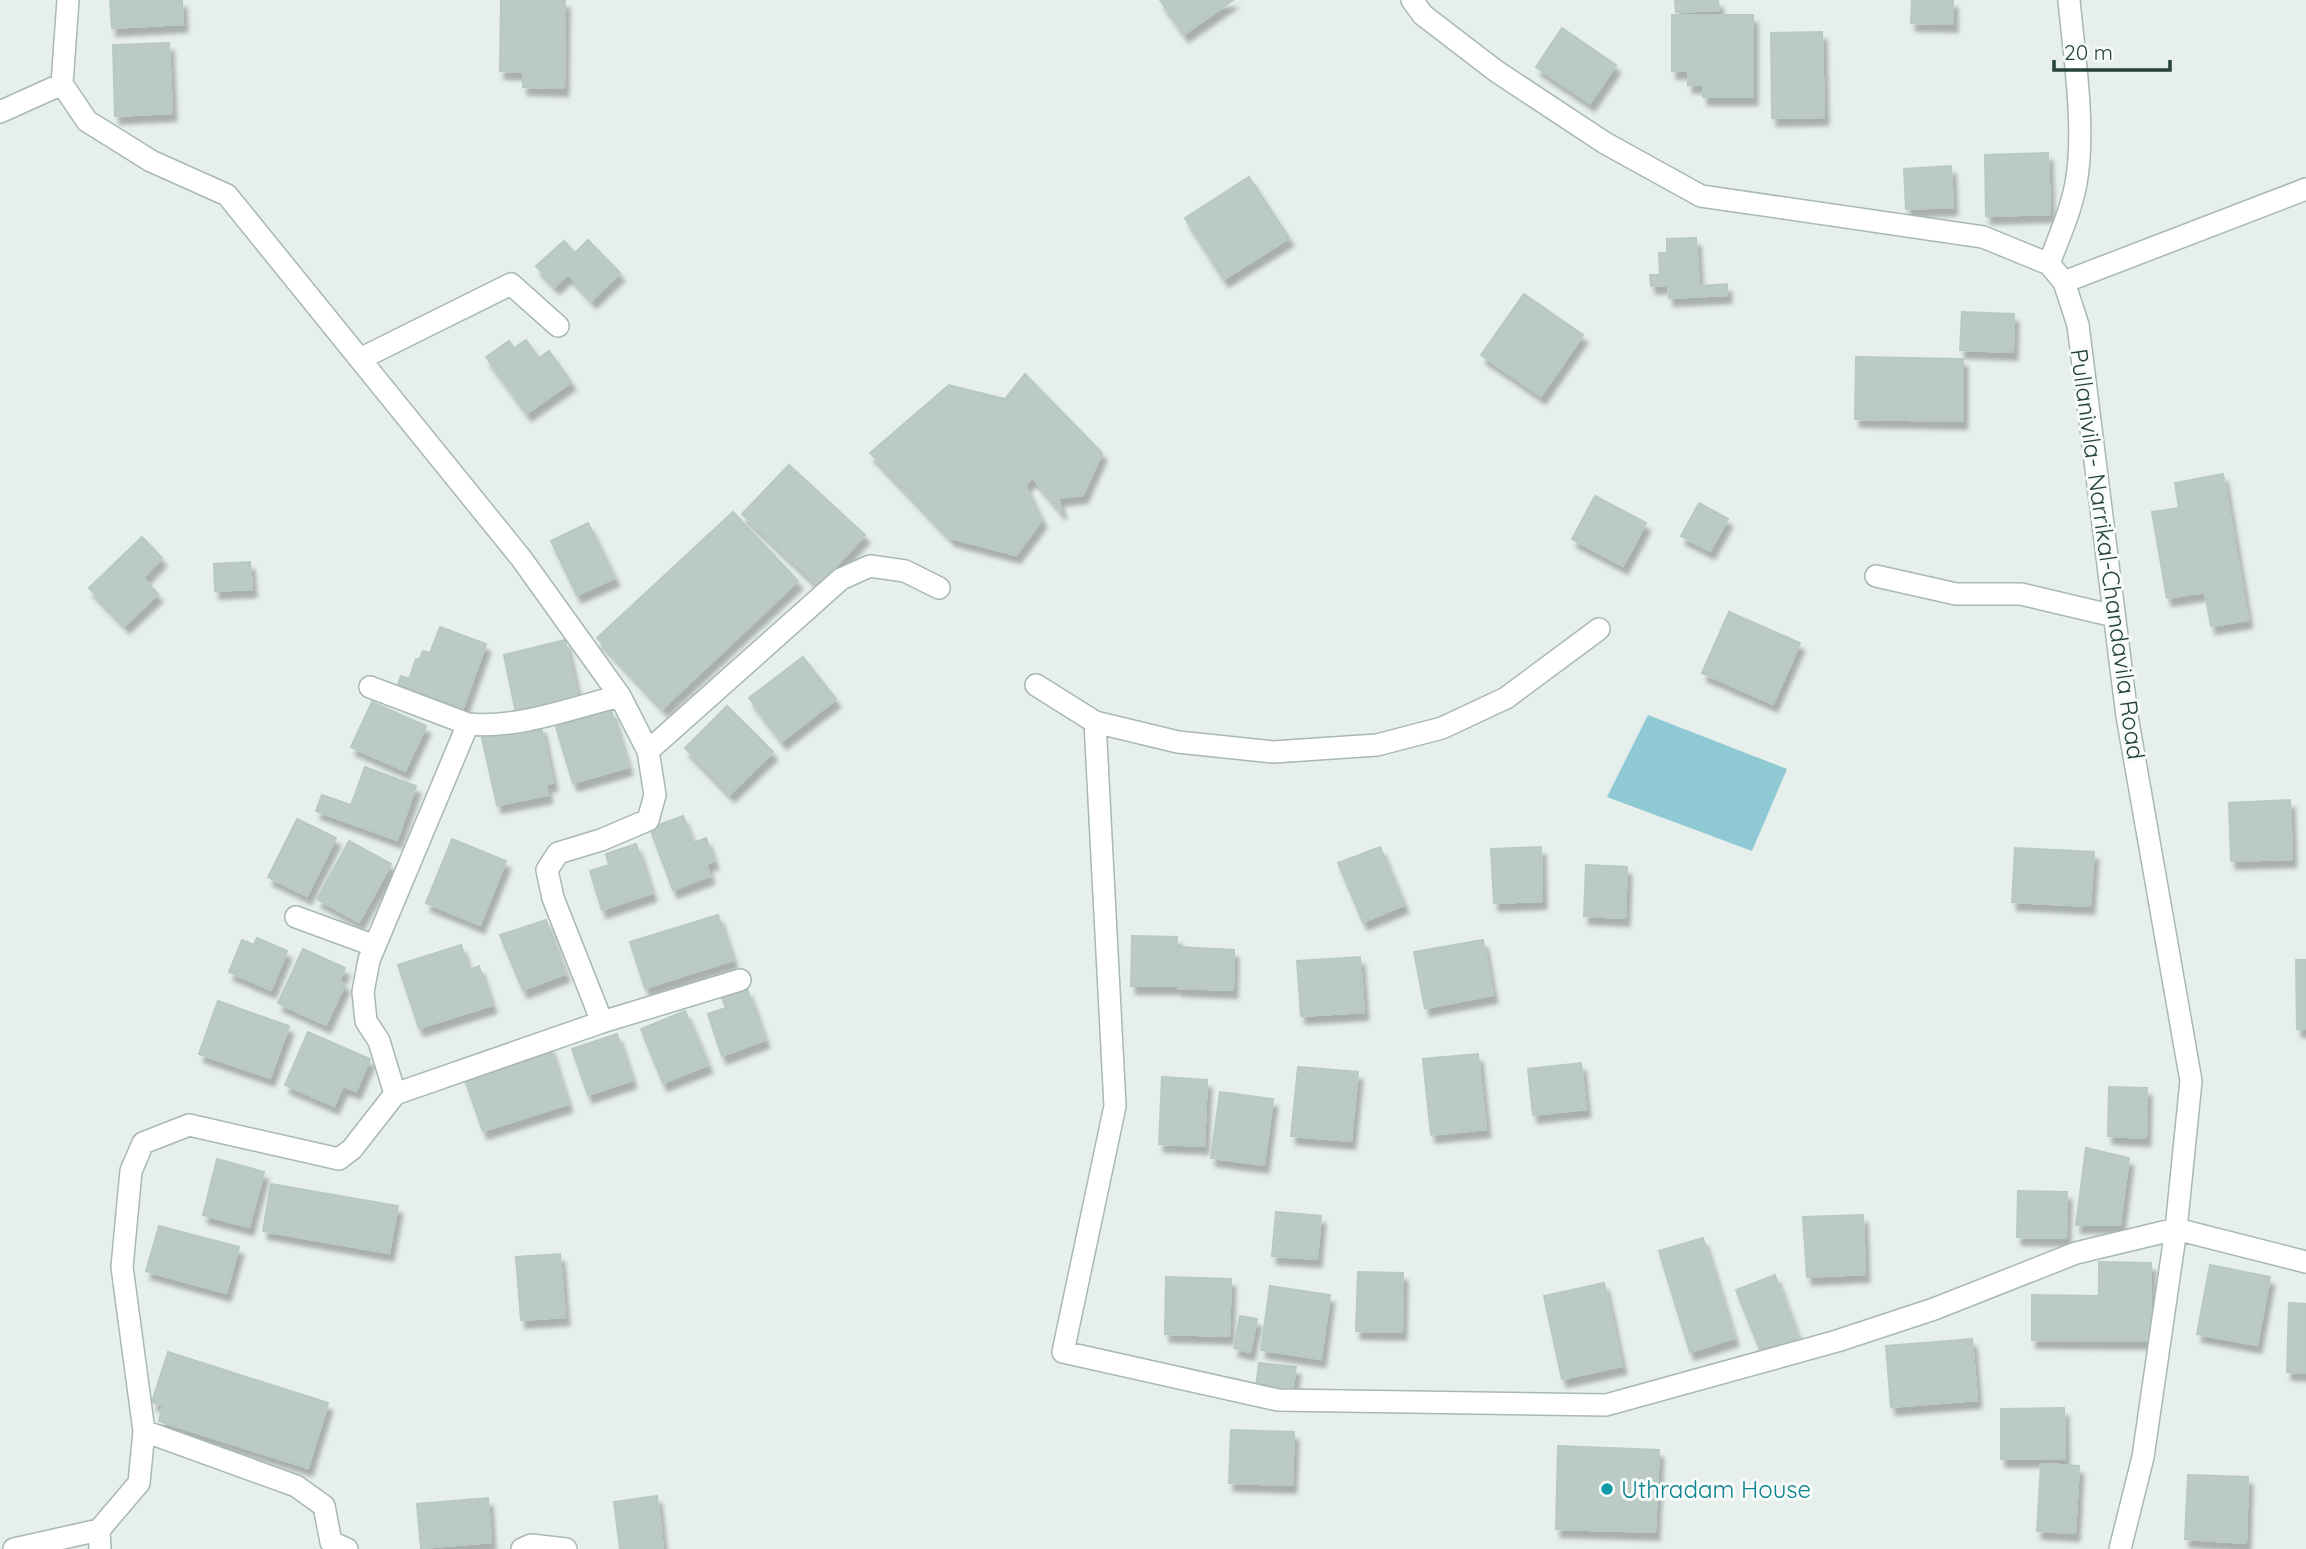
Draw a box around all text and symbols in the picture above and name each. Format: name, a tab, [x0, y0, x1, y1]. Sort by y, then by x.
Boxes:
scale bar	[2054, 28, 2170, 72]
text: 20 m	[2064, 39, 2113, 65]
street label: Pullanivila- Narrikal-Chandavila Road	[2064, 347, 2152, 761]
place label: Uthradam House	[1621, 1474, 1811, 1504]
marker: Uthradam House	[1599, 1481, 1615, 1497]

